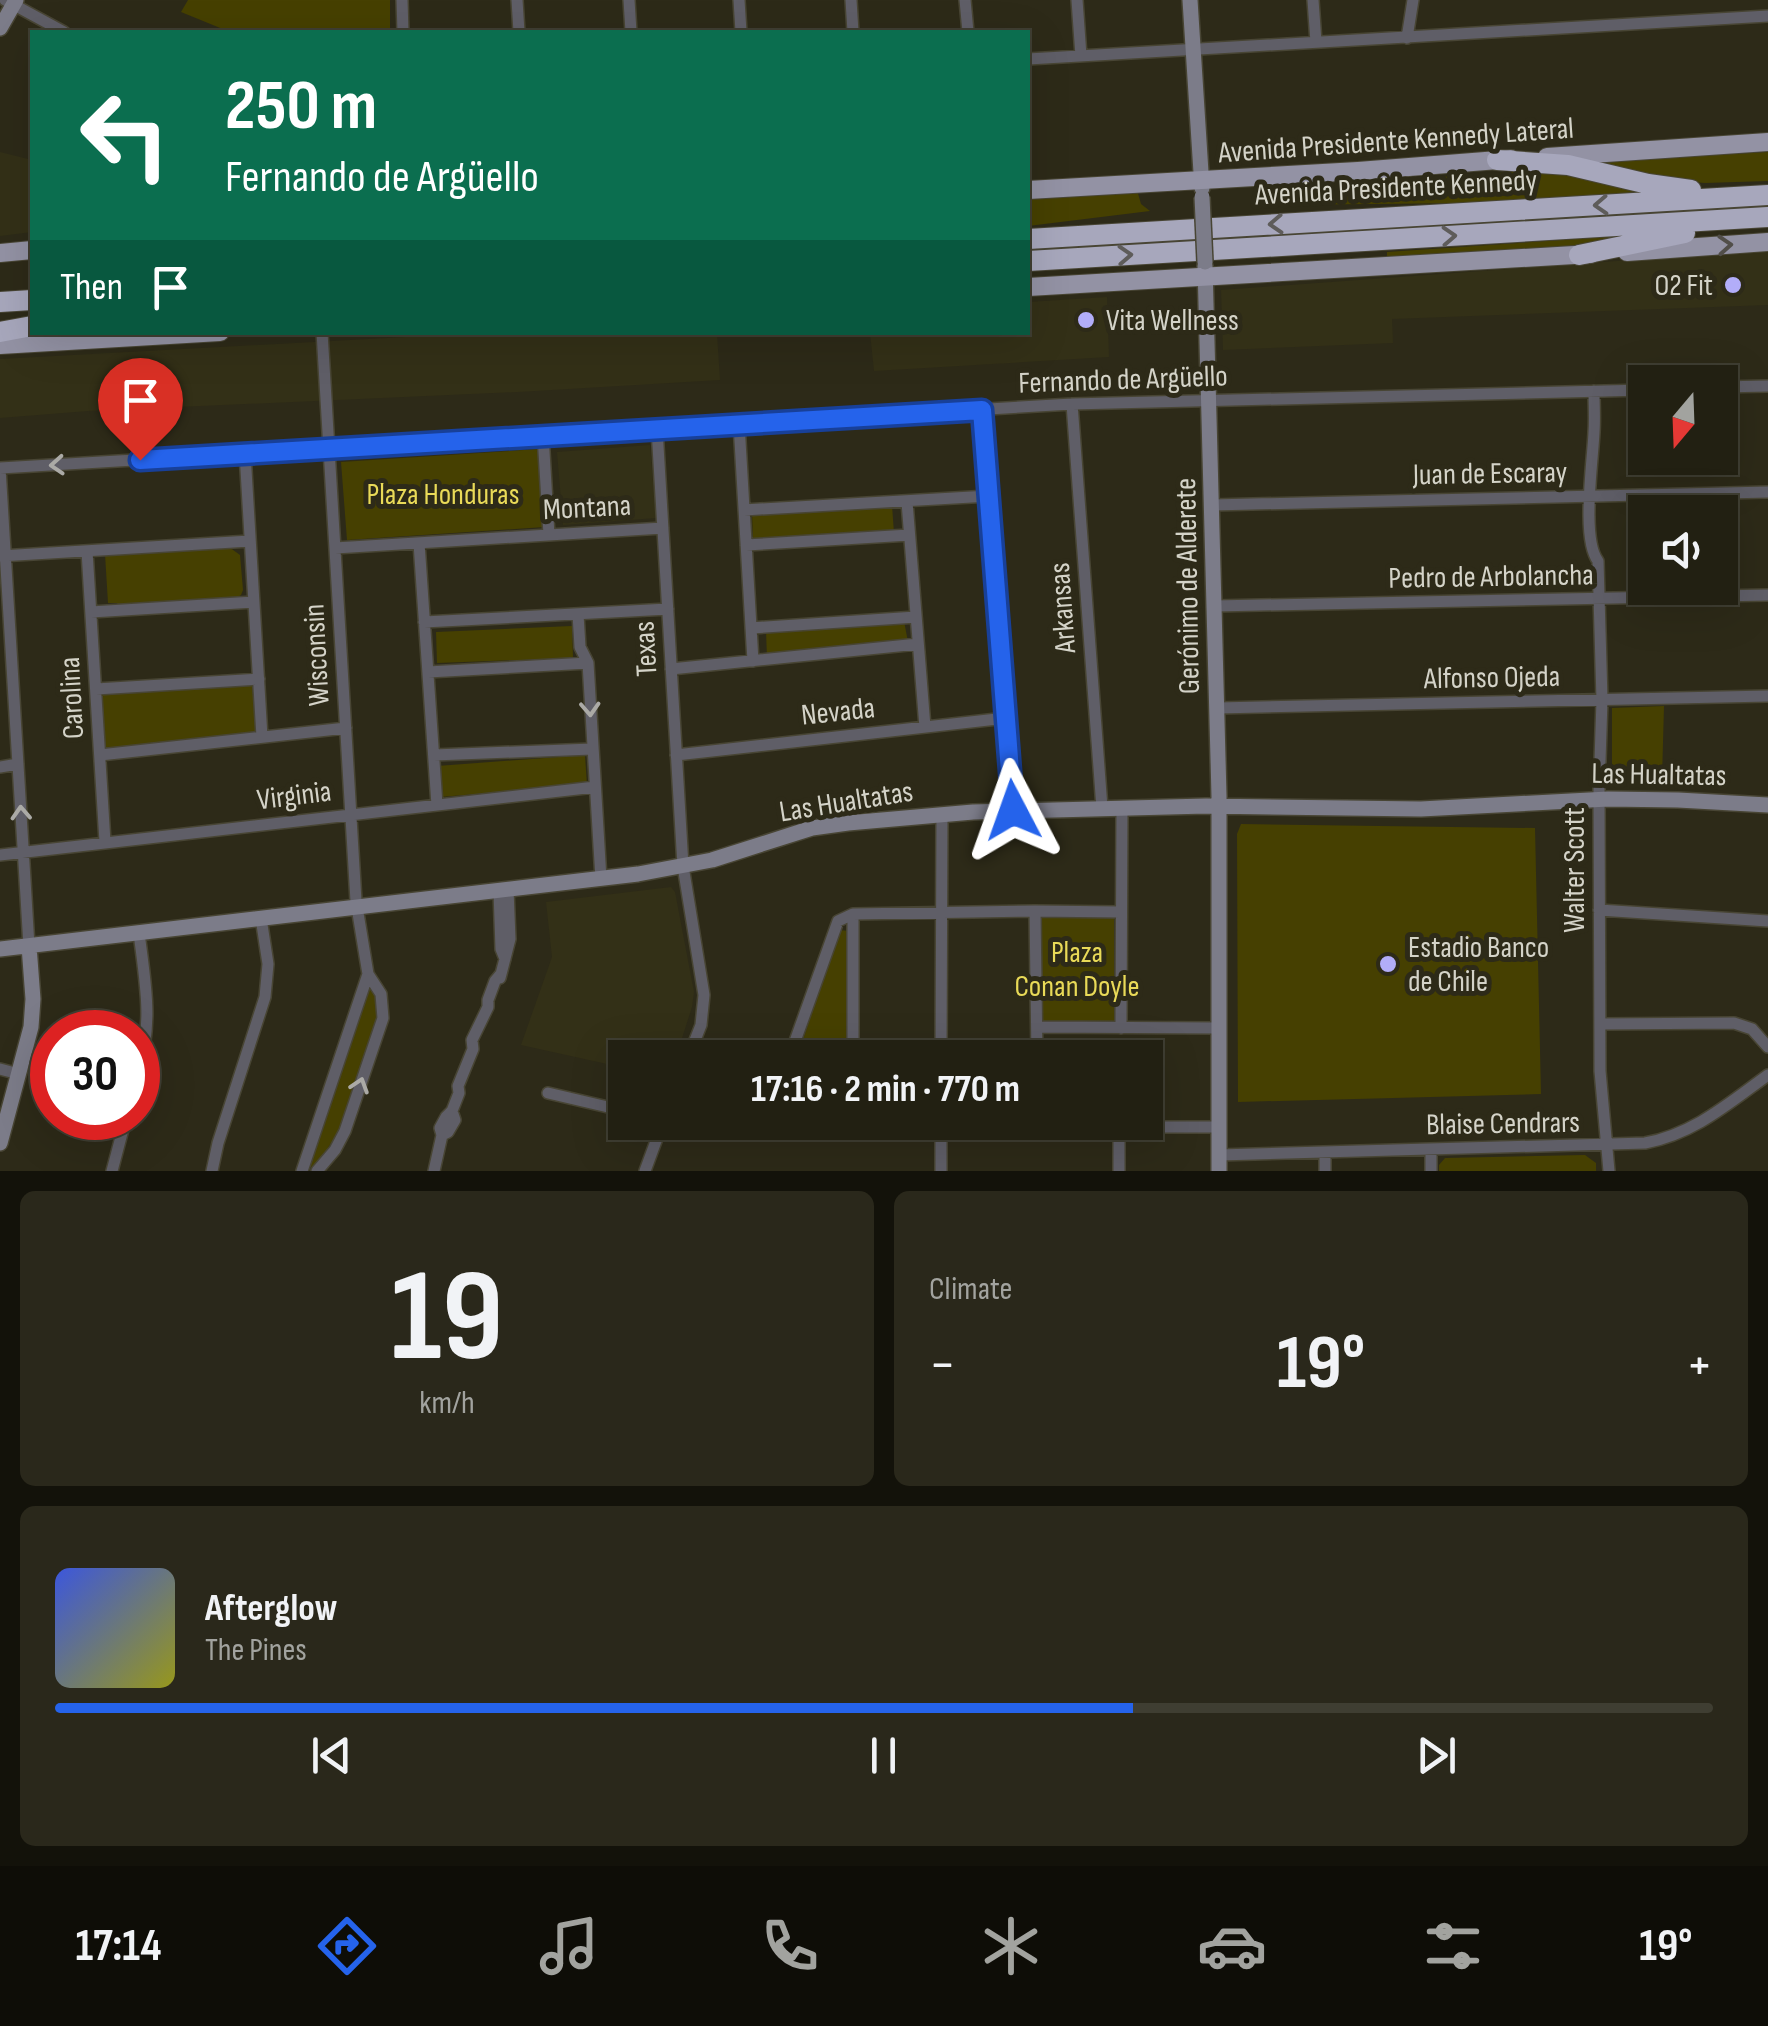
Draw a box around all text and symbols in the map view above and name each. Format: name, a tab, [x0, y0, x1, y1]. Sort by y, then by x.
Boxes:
text: 250 m	[225, 65, 377, 149]
icon: left	[60, 70, 190, 200]
street label: Avenida Presidente Kennedy Lateral	[1216, 111, 1575, 171]
text: Fernando de Argüello	[225, 150, 539, 205]
street label: Avenida Presidente Kennedy	[1253, 163, 1539, 213]
one-way arrow	[1592, 194, 1608, 215]
one-way arrow	[1268, 213, 1284, 234]
one-way arrow	[1442, 226, 1458, 247]
one-way arrow	[1718, 235, 1734, 256]
one-way arrow	[1117, 245, 1133, 266]
icon: arrive	[143, 260, 198, 315]
text: Then	[60, 265, 123, 310]
place label: O2 Fit	[1655, 268, 1713, 304]
marker: O2 Fit	[1722, 274, 1744, 296]
place label: Vita Wellness	[1106, 303, 1239, 339]
marker: Vita Wellness	[1075, 309, 1097, 331]
pin	[98, 358, 183, 461]
street label: Fernando de Argüello	[1018, 358, 1228, 402]
north arrow	[1628, 365, 1738, 475]
map controls	[1628, 365, 1738, 605]
icon: arrive	[113, 373, 168, 428]
one-way arrow	[48, 454, 64, 475]
street label: Juan de Escaray	[1411, 455, 1568, 493]
park label: Plaza Honduras	[367, 477, 519, 513]
street label: Gerónimo de Alderete	[1168, 477, 1208, 694]
street label: Montana	[542, 488, 632, 528]
button: sound	[1628, 495, 1738, 605]
street label: Pedro de Arbolancha	[1388, 557, 1594, 597]
street label: Arkansas	[1042, 561, 1084, 655]
street label: Wisconsin	[296, 603, 338, 707]
street label: Texas	[627, 620, 665, 678]
street label: Carolina	[52, 656, 92, 740]
street label: Alfonso Ojeda	[1423, 659, 1561, 697]
street label: Nevada	[799, 690, 877, 734]
one-way arrow	[579, 702, 600, 718]
street label: Las Hualtatas	[1591, 756, 1727, 794]
position arrow	[961, 758, 1065, 862]
street label: Virginia	[255, 774, 333, 818]
street label: Las Hualtatas	[777, 774, 916, 830]
one-way arrow	[11, 805, 32, 821]
street label: Walter Scott	[1557, 807, 1593, 933]
place label: Estadio Banco de Chile	[1408, 930, 1549, 1000]
park label: Plaza Conan Doyle	[1015, 935, 1139, 1005]
marker: Estadio Banco de Chile	[1377, 953, 1399, 975]
speed limit sign: 30	[30, 1010, 160, 1140]
text: 17:16 · 2 min · 770 m	[751, 1067, 1020, 1112]
one-way arrow	[349, 1078, 369, 1095]
street label: Blaise Cendrars	[1426, 1105, 1580, 1143]
text: 19	[391, 1241, 503, 1397]
text: Climate	[929, 1270, 1012, 1309]
text: 19°	[1277, 1319, 1365, 1410]
text: −	[929, 1332, 956, 1399]
text: +	[1686, 1332, 1713, 1399]
text: km/h	[419, 1384, 475, 1423]
text: Afterglow	[205, 1586, 338, 1631]
text: The Pines	[205, 1631, 307, 1670]
icon: previous	[304, 1728, 359, 1783]
icon: pause	[856, 1728, 911, 1783]
icon: next	[1409, 1728, 1464, 1783]
icon: directions	[312, 1911, 382, 1981]
icon: music	[534, 1911, 604, 1981]
icon: phone	[755, 1911, 825, 1981]
icon: climate	[976, 1911, 1046, 1981]
icon: car	[1197, 1911, 1267, 1981]
icon: filters	[1418, 1911, 1488, 1981]
text: 17:14	[76, 1919, 161, 1974]
text: 19°	[1639, 1919, 1692, 1974]

